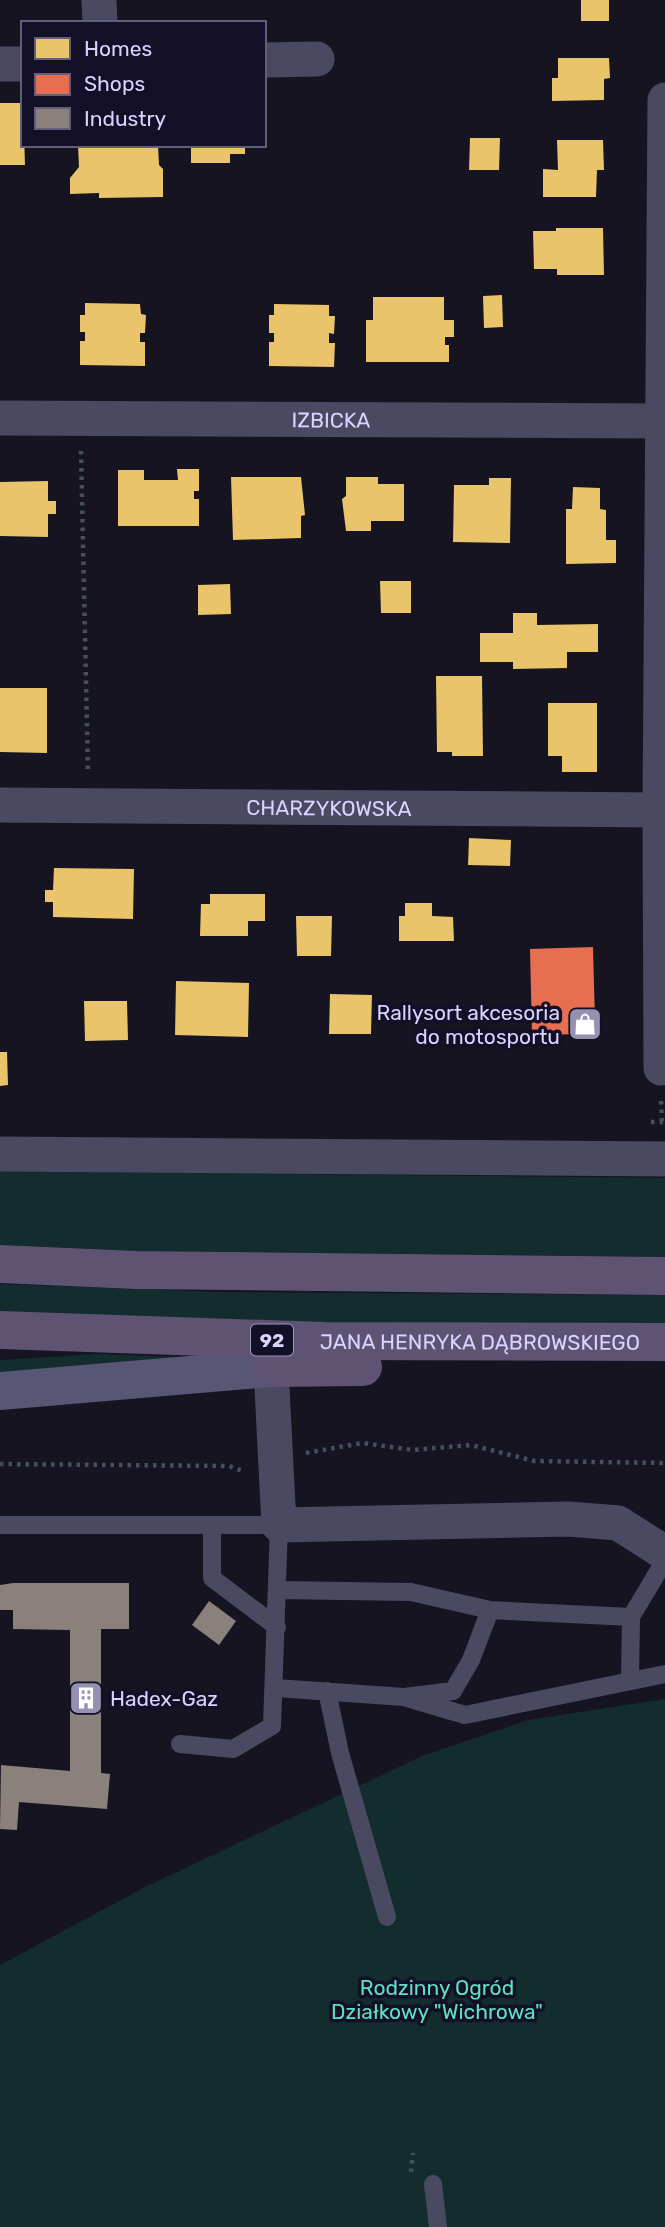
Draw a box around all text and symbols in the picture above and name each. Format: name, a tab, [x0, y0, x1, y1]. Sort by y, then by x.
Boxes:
legend	[21, 21, 266, 147]
text: Homes	[84, 36, 152, 61]
text: Shops	[84, 71, 145, 96]
text: Industry	[84, 106, 166, 131]
street label: IZBICKA	[292, 407, 370, 432]
street label: CHARZYKOWSKA	[246, 794, 412, 821]
place label: Rallysort akcesoria do motosportu	[376, 1000, 560, 1049]
shop icon: Rallysort akcesoria do motosportu	[566, 1005, 604, 1043]
road number: 92	[251, 1324, 293, 1356]
street label: JANA HENRYKA DĄBROWSKIEGO	[320, 1328, 640, 1354]
building icon: Hadex-Gaz	[67, 1679, 105, 1717]
place label: Hadex-Gaz	[110, 1686, 218, 1711]
park label: Rodzinny Ogród Działkowy "Wichrowa"	[331, 1975, 543, 2024]

